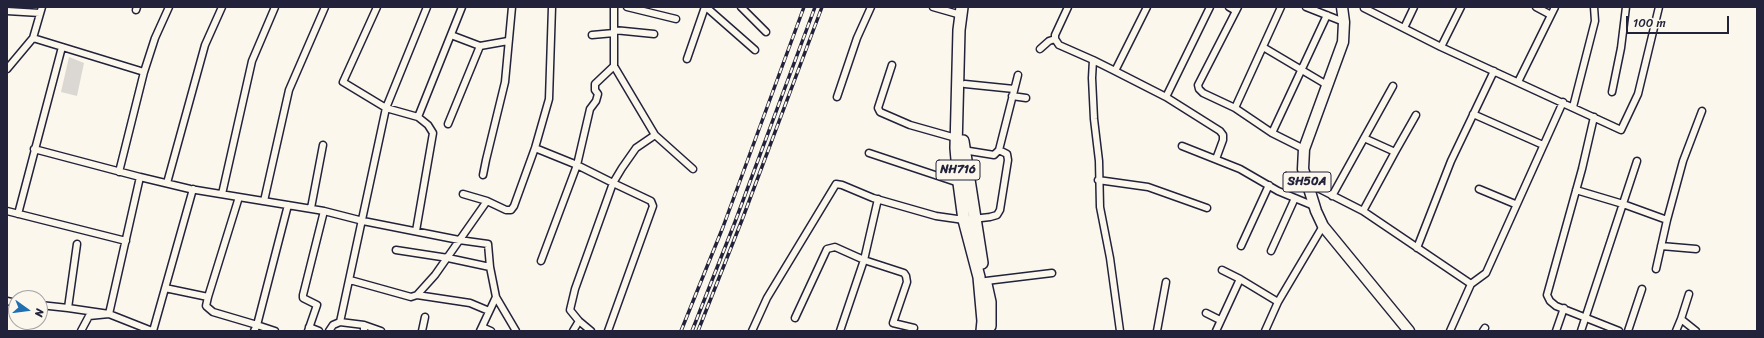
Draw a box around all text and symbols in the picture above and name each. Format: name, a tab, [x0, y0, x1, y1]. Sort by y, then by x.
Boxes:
scale bar	[1628, 8, 1731, 34]
text: 100 m	[1633, 12, 1666, 34]
road number: NH716	[936, 160, 980, 180]
road number: SH50A	[1283, 172, 1331, 192]
north arrow	[8, 290, 48, 330]
text: N	[29, 307, 49, 319]

